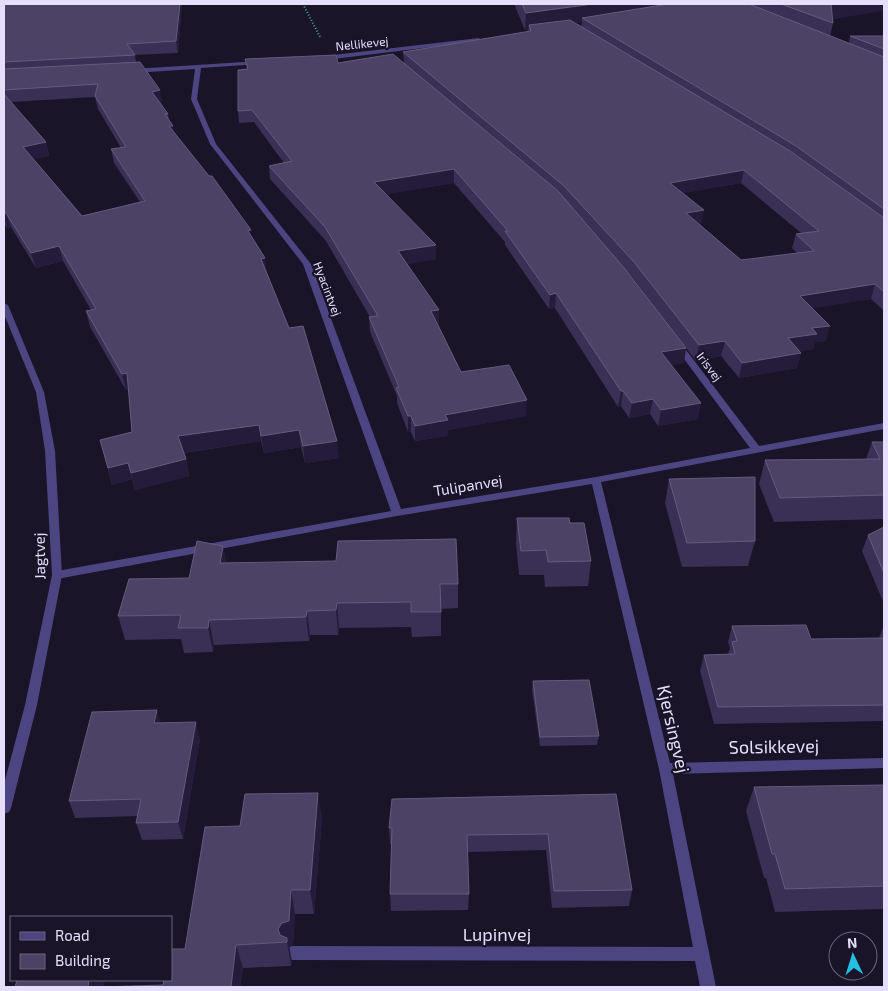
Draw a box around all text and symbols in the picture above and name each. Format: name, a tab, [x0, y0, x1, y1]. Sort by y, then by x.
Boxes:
street label: Nellikevej	[335, 33, 389, 54]
street label: Hyacintvej	[310, 260, 345, 318]
street label: Irisvej	[694, 349, 725, 384]
street label: Tulipanvej	[432, 471, 504, 500]
street label: Jagtvej	[30, 532, 49, 580]
street label: Kjersingvej	[653, 683, 695, 775]
street label: Solsikkevej	[729, 734, 819, 758]
legend	[10, 916, 172, 981]
street label: Lupinvej	[463, 923, 531, 945]
text: Road	[55, 926, 90, 944]
north arrow	[828, 931, 878, 981]
text: N	[846, 934, 858, 951]
text: Building	[55, 951, 111, 969]

